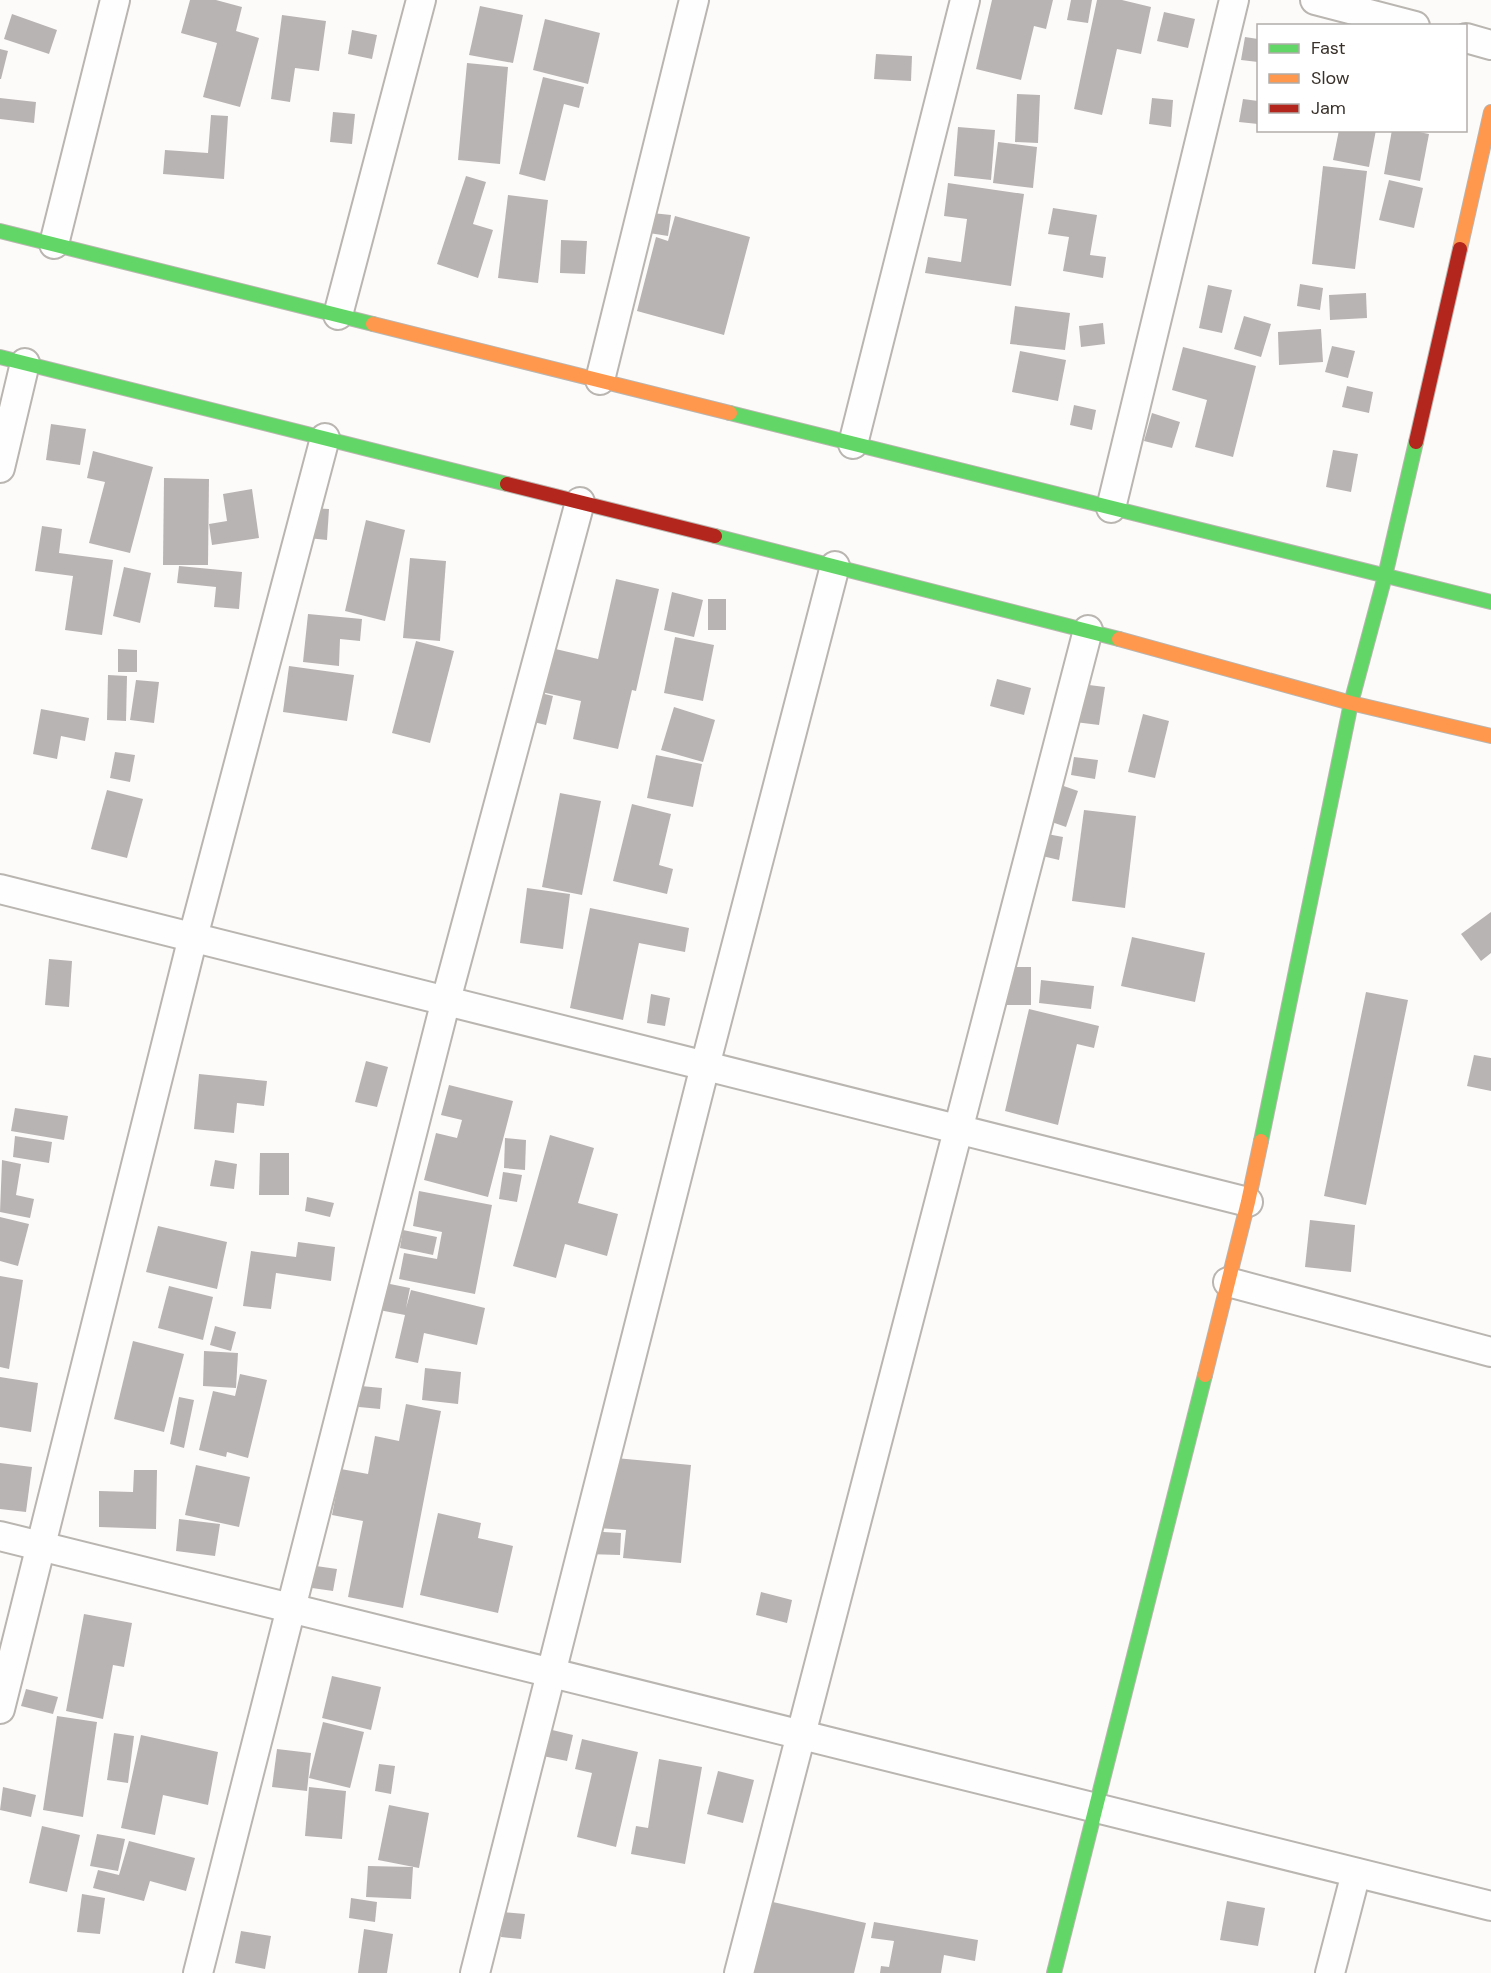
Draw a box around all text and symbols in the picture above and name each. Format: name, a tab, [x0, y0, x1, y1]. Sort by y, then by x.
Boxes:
legend	[1257, 24, 1467, 132]
text: Fast	[1311, 36, 1346, 60]
text: Slow	[1311, 66, 1350, 90]
text: Jam	[1311, 96, 1346, 120]

